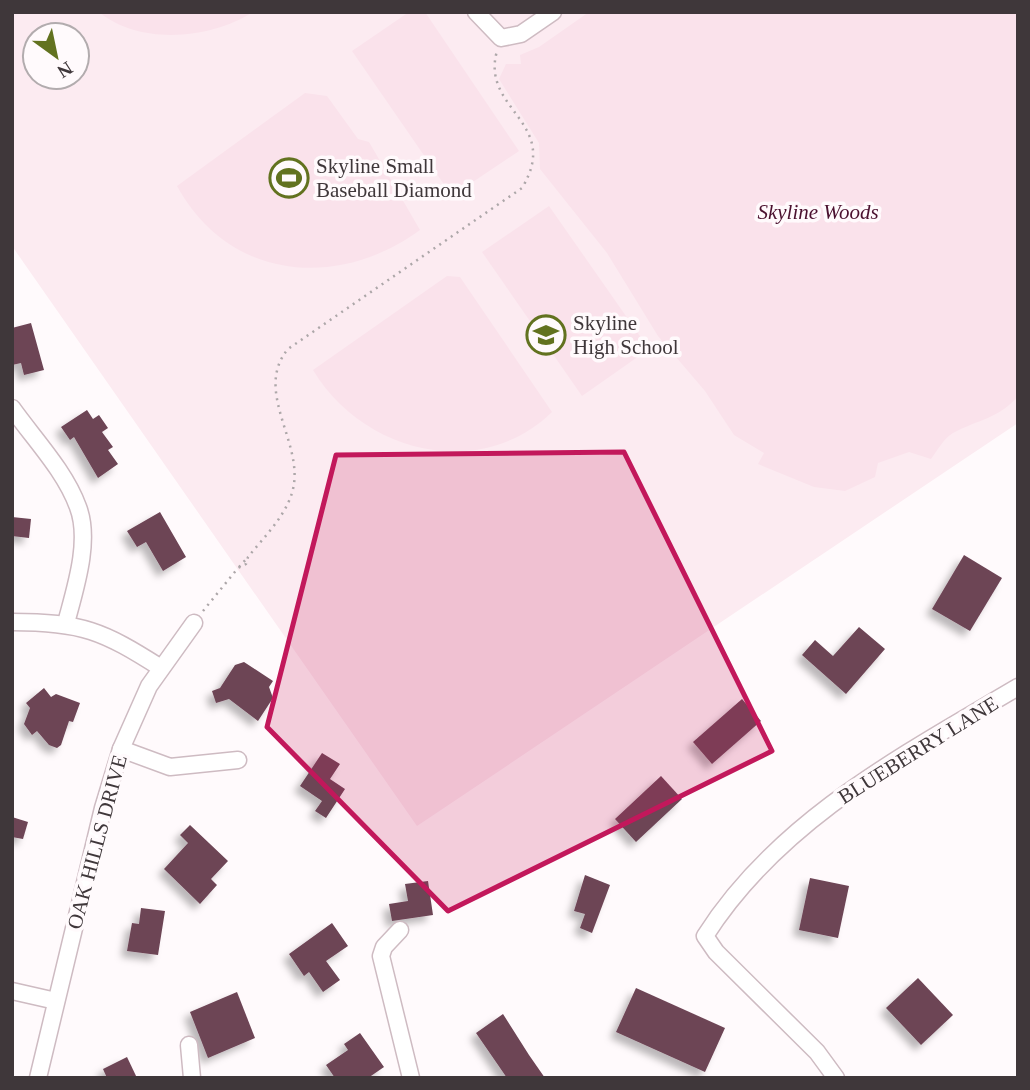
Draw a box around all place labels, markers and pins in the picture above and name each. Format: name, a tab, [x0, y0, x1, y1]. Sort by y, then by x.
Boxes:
place label: Skyline Small Baseball Diamond	[316, 154, 472, 202]
sports icon: Skyline Small Baseball Diamond	[268, 157, 310, 199]
place label: Skyline High School	[573, 311, 679, 359]
school or university icon: Skyline High School	[525, 314, 567, 356]

